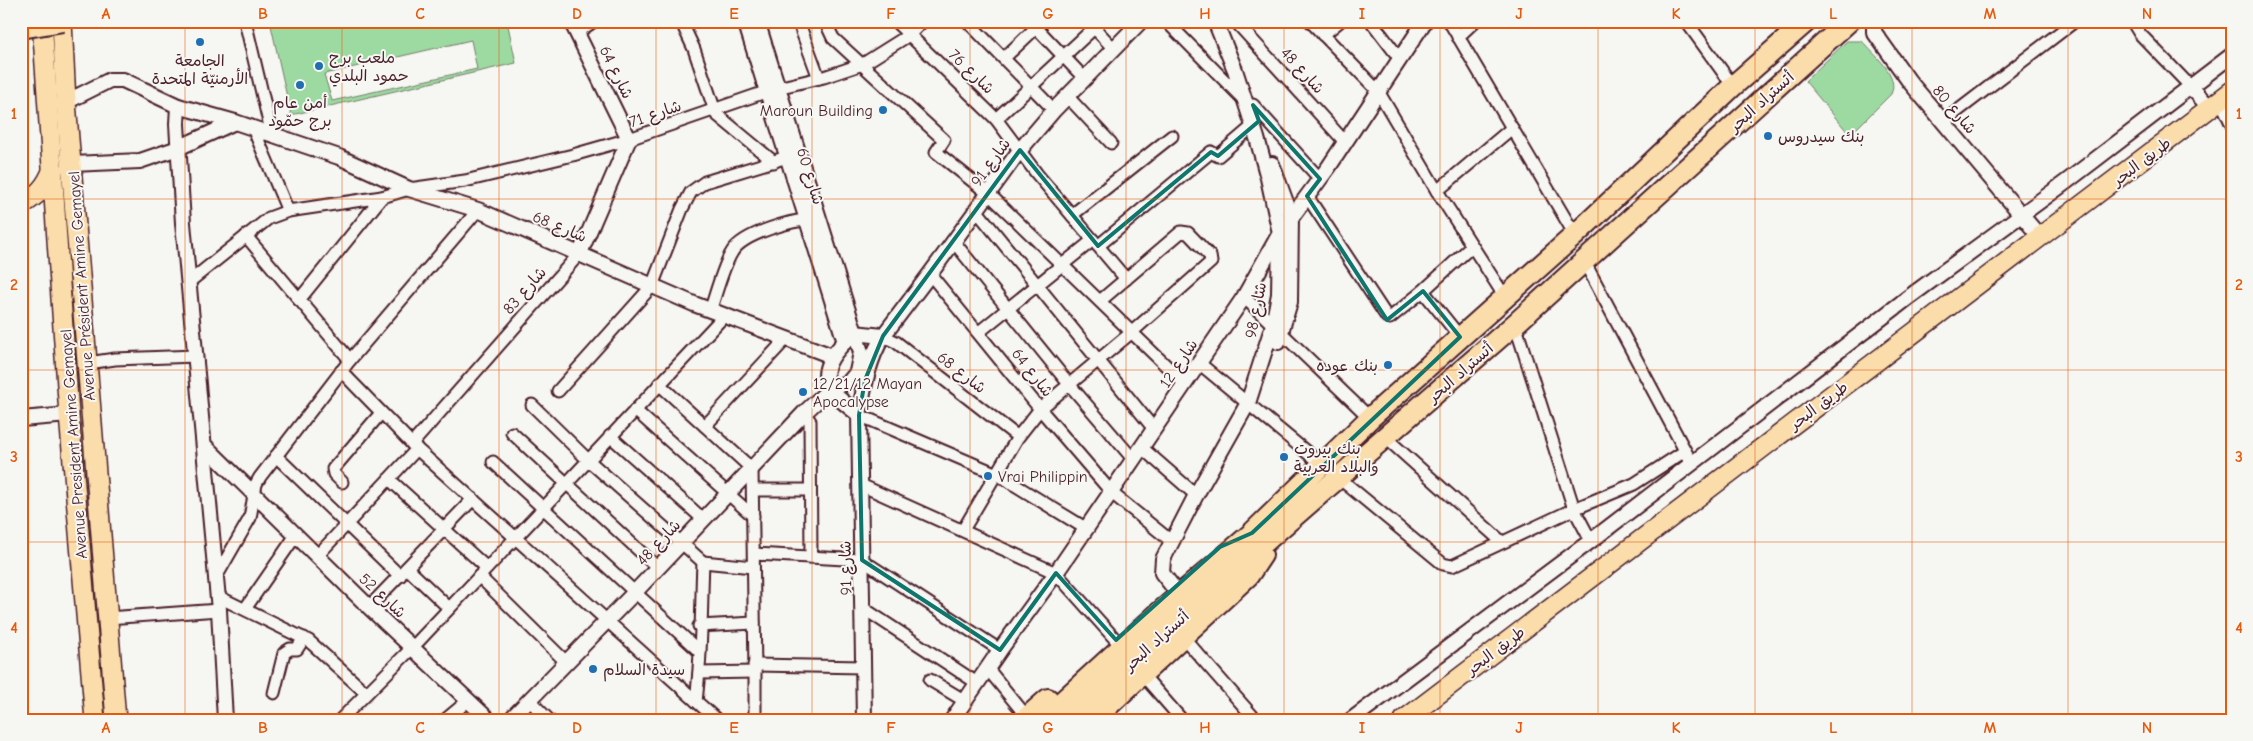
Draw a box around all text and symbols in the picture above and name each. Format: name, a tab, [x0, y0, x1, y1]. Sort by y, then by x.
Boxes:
text: A	[102, 5, 111, 23]
text: B	[258, 5, 268, 23]
text: C	[415, 5, 425, 23]
text: D	[572, 5, 582, 23]
text: E	[729, 5, 739, 23]
text: F	[886, 5, 896, 23]
text: G	[1042, 5, 1054, 23]
text: H	[1199, 5, 1211, 23]
text: I	[1359, 5, 1365, 23]
text: J	[1515, 5, 1523, 23]
text: K	[1671, 5, 1681, 23]
text: L	[1829, 5, 1837, 23]
text: M	[1984, 5, 1997, 23]
text: N	[2142, 5, 2152, 23]
marker: الجامعة الأرمنيّة المتحدة	[194, 36, 206, 48]
street label: شارع 64	[594, 43, 637, 103]
street label: شارع 48	[1275, 44, 1328, 99]
street label: شارع 76	[943, 46, 998, 99]
place label: ملعب برج حمود البلدي	[329, 49, 408, 87]
place label: الجامعة الأرمنيّة المتحدة	[152, 52, 248, 88]
marker: ملعب برج حمود البلدي	[313, 60, 325, 72]
street label: أتستراد البحر	[1724, 68, 1798, 137]
marker: أمن عام برج حمّود	[294, 79, 306, 91]
street label: شارع 80	[1927, 82, 1980, 139]
place label: أمن عام برج حمّود	[268, 94, 332, 131]
street label: شارع 71	[627, 97, 684, 133]
place label: Maroun Building	[760, 102, 873, 120]
marker: Maroun Building	[877, 104, 889, 116]
text: 1	[11, 105, 17, 123]
text: 1	[2236, 105, 2242, 123]
place label: بنك سيدروس	[1778, 128, 1865, 146]
marker: بنك سيدروس	[1762, 130, 1774, 142]
street label: طريق البحر	[2107, 134, 2175, 191]
street label: شارع 91	[967, 135, 1016, 191]
street label: شارع 60	[791, 146, 827, 207]
street label: Avenue Président Amine Gemayel	[65, 170, 99, 401]
street label: شارع 68	[529, 208, 589, 248]
street label: شارع 83	[499, 264, 552, 319]
text: 2	[10, 276, 18, 294]
text: 2	[2235, 276, 2243, 294]
street label: شارع 98	[1242, 281, 1272, 340]
street label: Avenue President Amine Gemayel	[57, 328, 91, 559]
street label: شارع 12	[1156, 336, 1203, 392]
street label: أتستراد البحر	[1423, 339, 1497, 408]
street label: شارع 64	[1006, 345, 1057, 402]
street label: شارع 68	[932, 348, 989, 399]
place label: بنك عوده	[1316, 357, 1378, 376]
marker: بنك عوده	[1382, 359, 1394, 371]
place label: 12/21/12 Mayan Apocalypse	[813, 375, 922, 411]
street label: طريق البحر	[1784, 378, 1852, 435]
marker: 12/21/12 Mayan Apocalypse	[797, 386, 809, 398]
place label: بنك بيروت والبلاد العربية	[1294, 440, 1379, 476]
text: 3	[10, 448, 18, 466]
text: 3	[2235, 448, 2243, 466]
marker: بنك بيروت والبلاد العربية	[1278, 451, 1290, 463]
place label: Vrai Philippin	[998, 468, 1088, 486]
marker: Vrai Philippin	[982, 470, 994, 482]
street label: شارع 48	[633, 516, 686, 571]
street label: شارع 91	[837, 540, 857, 596]
street label: شارع 52	[354, 570, 409, 623]
street label: أتستراد البحر	[1119, 607, 1193, 676]
text: 4	[10, 619, 18, 637]
text: 4	[2235, 619, 2243, 637]
street label: طريق البحر	[1461, 623, 1529, 680]
place label: سيدة السلام	[603, 661, 685, 682]
marker: سيدة السلام	[587, 663, 599, 675]
text: A	[102, 719, 111, 737]
text: B	[258, 719, 268, 737]
text: C	[415, 719, 425, 737]
text: D	[572, 719, 582, 737]
text: E	[729, 719, 739, 737]
text: F	[886, 719, 896, 737]
text: G	[1042, 719, 1054, 737]
text: H	[1199, 719, 1211, 737]
text: I	[1359, 719, 1365, 737]
text: J	[1515, 719, 1523, 737]
text: K	[1671, 719, 1681, 737]
text: L	[1829, 719, 1837, 737]
text: M	[1984, 719, 1997, 737]
text: N	[2142, 719, 2152, 737]

